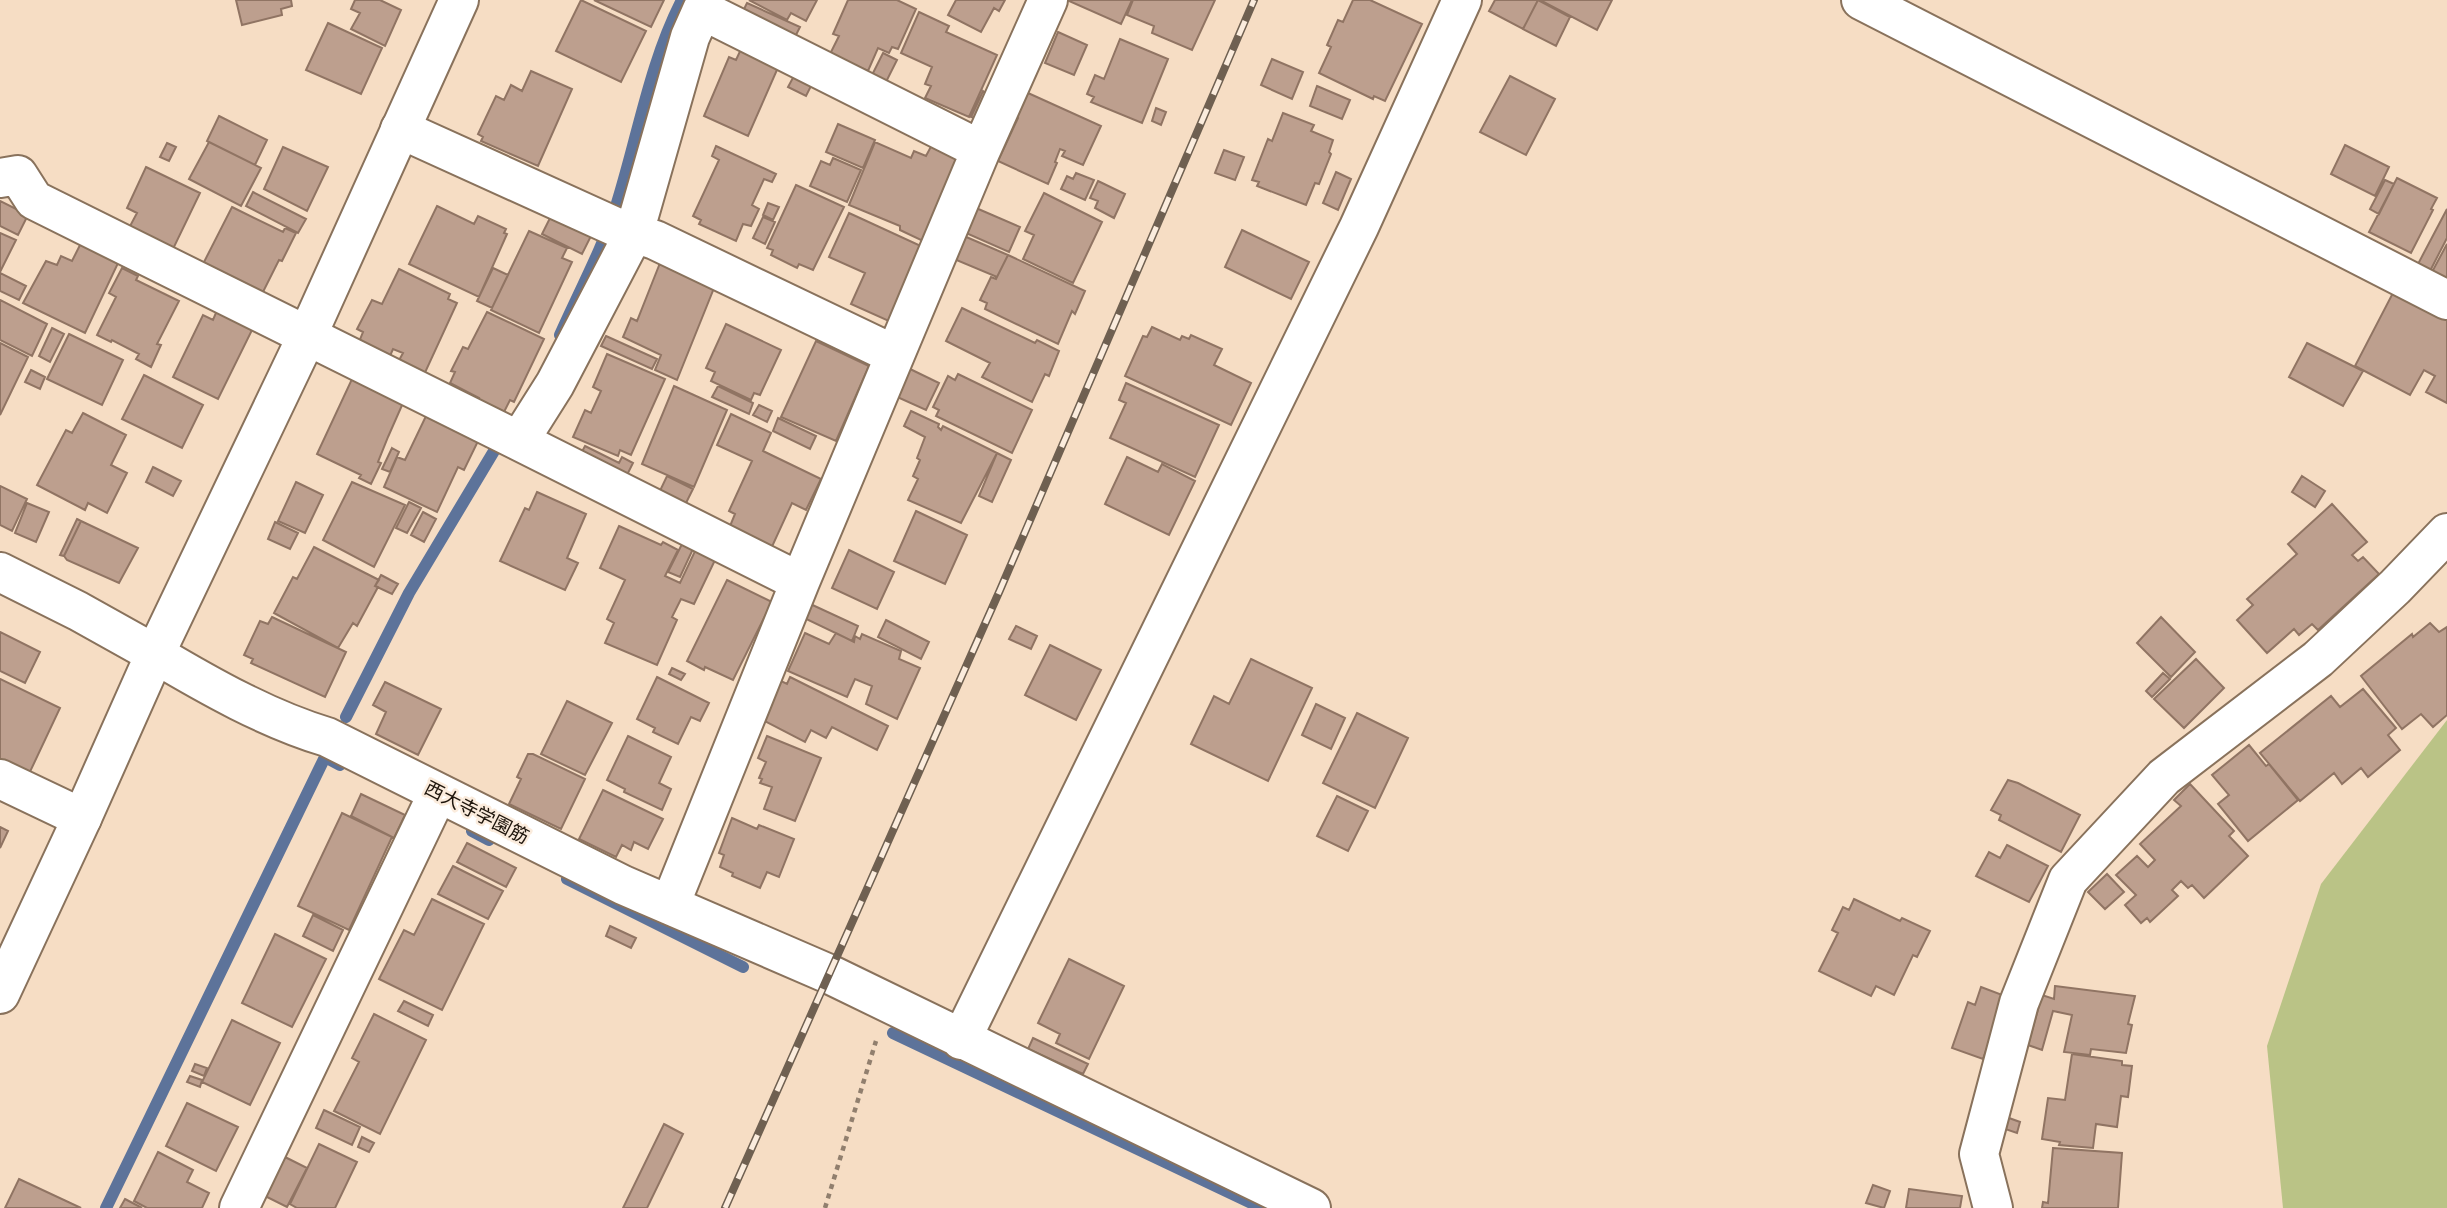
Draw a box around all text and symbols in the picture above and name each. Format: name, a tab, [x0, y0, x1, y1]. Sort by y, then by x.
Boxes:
street label: 西大寺学園筋	[420, 775, 533, 849]

